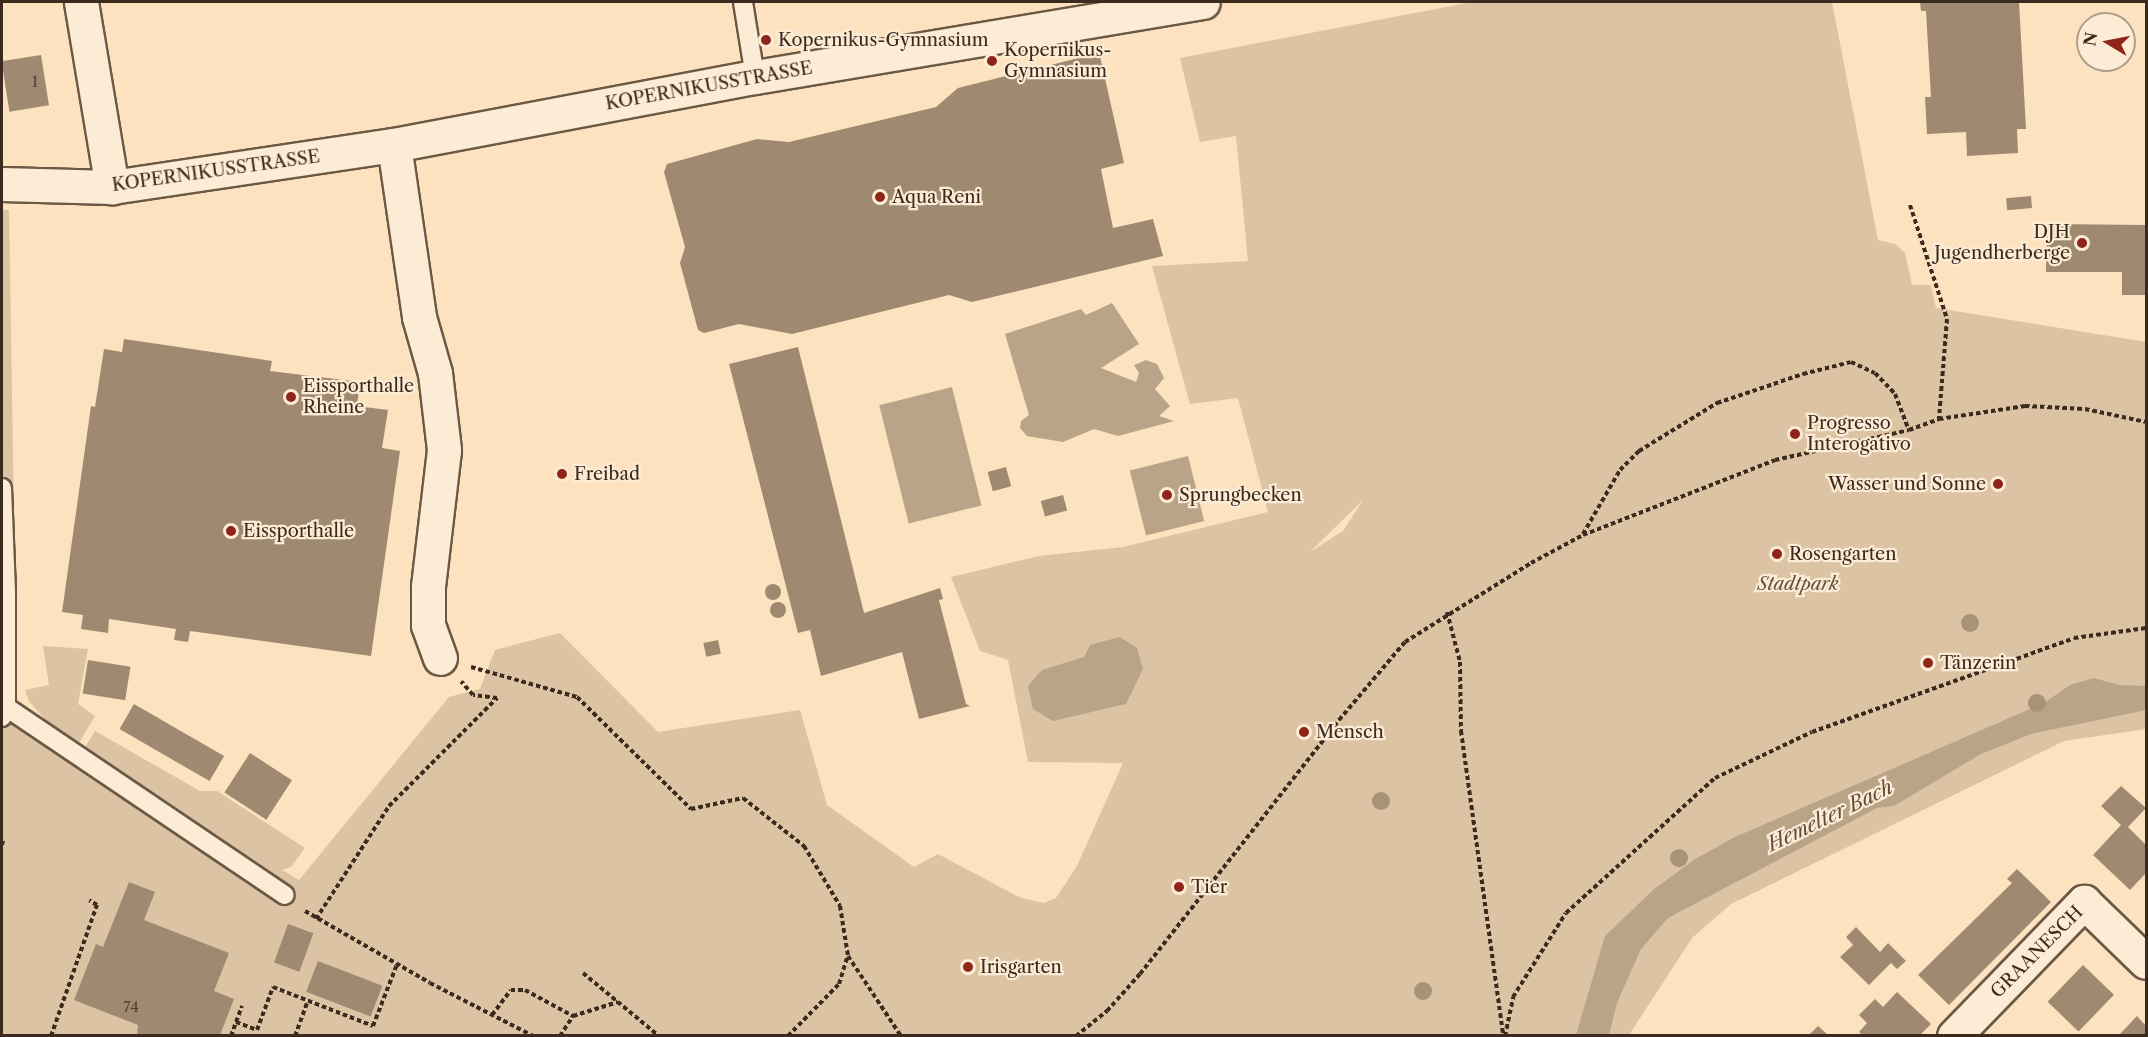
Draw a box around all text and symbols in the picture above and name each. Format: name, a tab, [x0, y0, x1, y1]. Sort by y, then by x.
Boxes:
north arrow	[2076, 12, 2136, 72]
place label: Kopernikus-Gymnasium	[778, 29, 989, 51]
text: N	[2079, 31, 2101, 48]
marker: Kopernikus-Gymnasium	[759, 33, 773, 47]
place label: Kopernikus- Gymnasium	[1004, 40, 1111, 82]
marker: Kopernikus- Gymnasium	[985, 54, 999, 68]
street label: KOPERNIKUSSTRASSE	[604, 57, 814, 115]
house number: 1	[32, 73, 38, 91]
street label: KOPERNIKUSSTRASSE	[111, 146, 321, 196]
place label: Aqua Reni	[892, 186, 981, 208]
marker: Aqua Reni	[873, 190, 887, 204]
place label: DJH Jugendherberge	[1934, 222, 2070, 264]
marker: DJH Jugendherberge	[2075, 236, 2089, 250]
place label: Eissporthalle Rheine	[303, 376, 414, 418]
marker: Eissporthalle Rheine	[284, 390, 298, 404]
place label: Progresso Interogativo	[1807, 413, 1911, 456]
marker: Progresso Interogativo	[1788, 427, 1802, 441]
place label: Freibad	[574, 463, 640, 485]
marker: Freibad	[555, 467, 569, 481]
place label: Wasser und Sonne	[1828, 473, 1986, 495]
marker: Wasser und Sonne	[1991, 477, 2005, 491]
place label: Sprungbecken	[1179, 484, 1302, 506]
marker: Sprungbecken	[1160, 488, 1174, 502]
place label: Eissporthalle	[243, 520, 354, 542]
marker: Eissporthalle	[224, 524, 238, 538]
place label: Rosengarten	[1789, 543, 1896, 565]
marker: Rosengarten	[1770, 547, 1784, 561]
park label: Stadtpark	[1757, 573, 1839, 595]
place label: Tänzerin	[1940, 652, 2016, 674]
marker: Tänzerin	[1921, 656, 1935, 670]
place label: Mensch	[1316, 721, 1384, 743]
marker: Mensch	[1297, 725, 1311, 739]
water label: Hemelter Bach	[1763, 775, 1897, 857]
place label: Tier	[1191, 876, 1227, 898]
marker: Tier	[1172, 880, 1186, 894]
street label: GRAANESCH	[1986, 901, 2088, 1003]
place label: Irisgarten	[980, 956, 1062, 978]
marker: Irisgarten	[961, 960, 975, 974]
house number: 74	[123, 998, 139, 1016]

